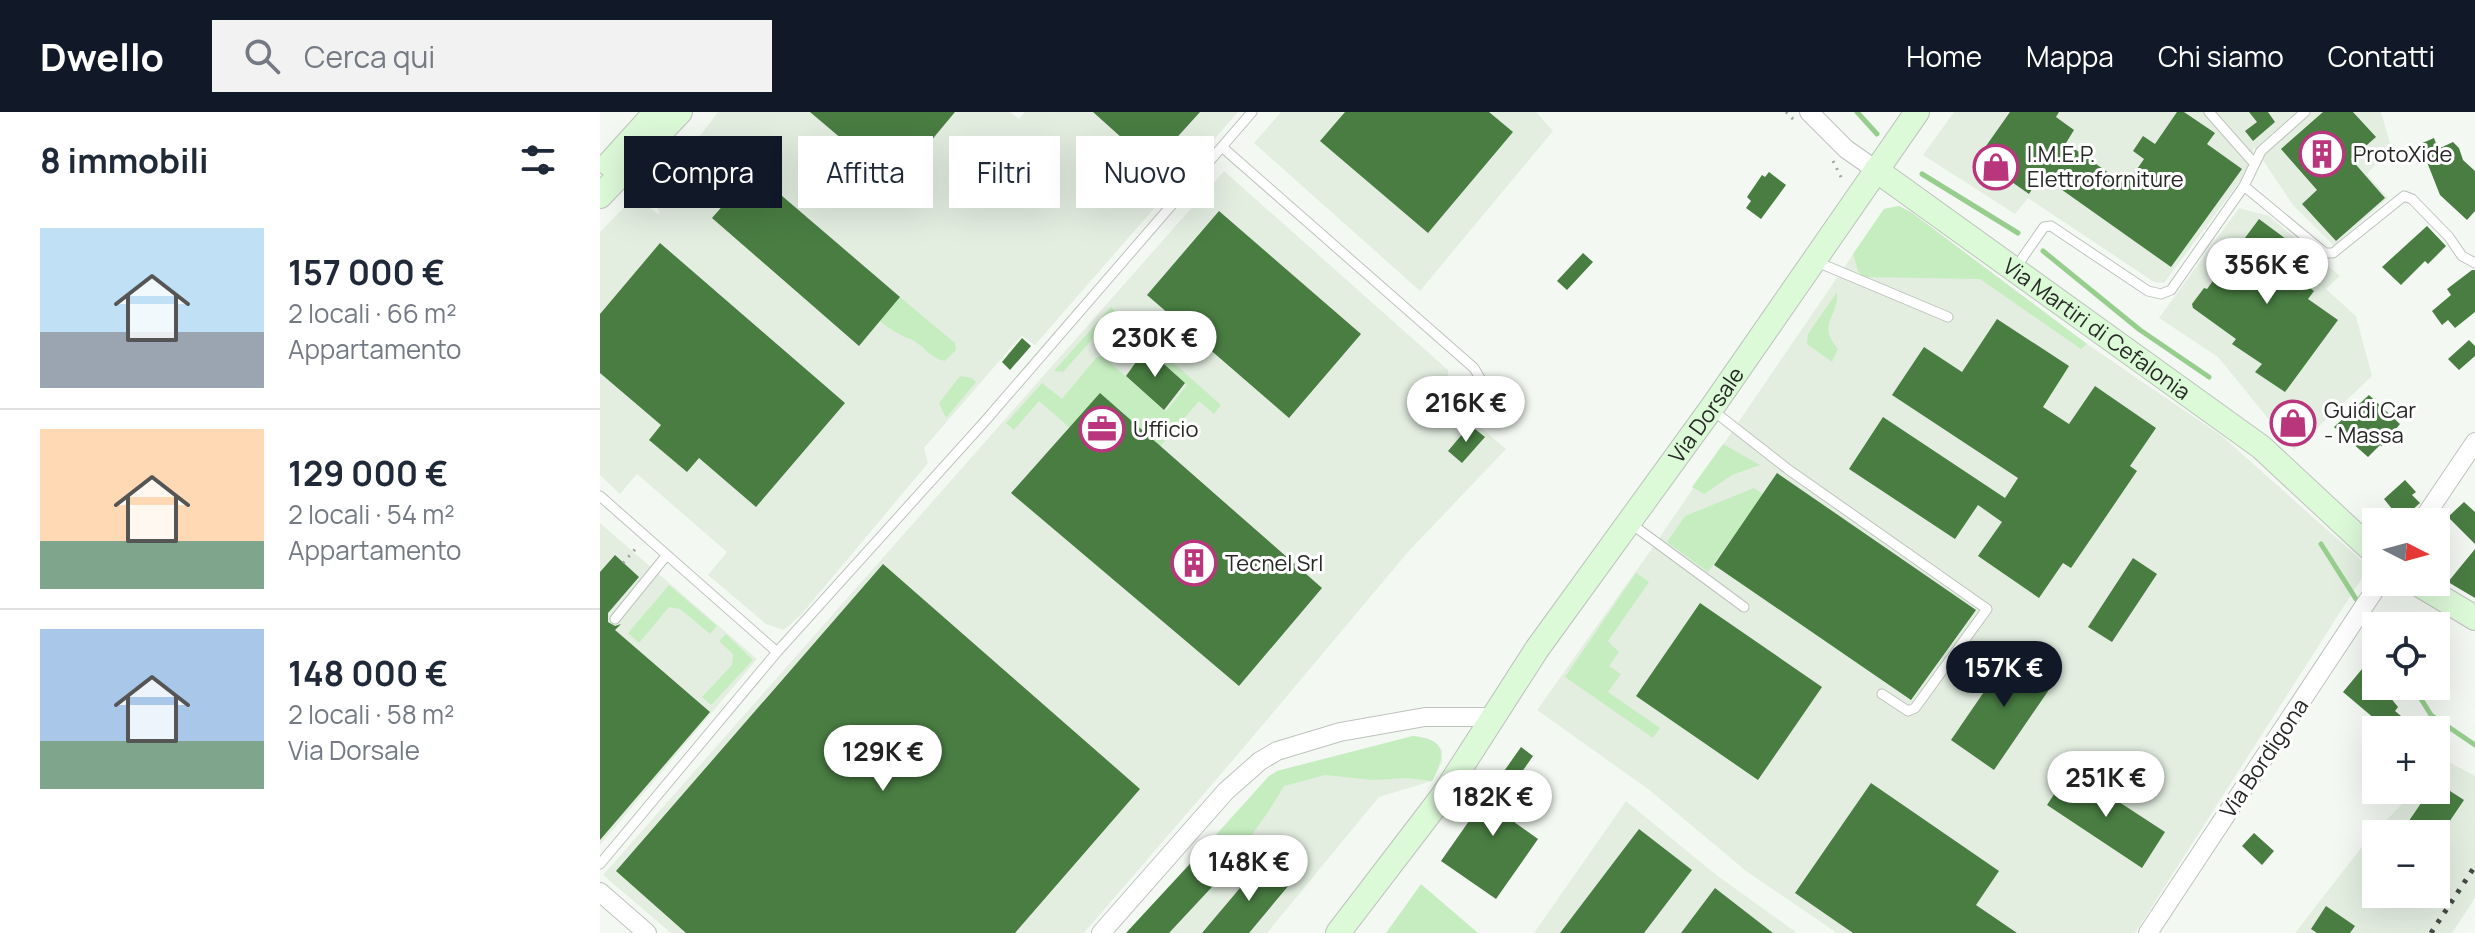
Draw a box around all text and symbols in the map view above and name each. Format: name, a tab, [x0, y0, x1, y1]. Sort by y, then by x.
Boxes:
search box	[212, 20, 772, 92]
text: Dwello	[40, 30, 164, 82]
icon: search	[240, 34, 284, 78]
text: Cerca qui	[304, 36, 435, 77]
text: Home	[1906, 37, 1982, 75]
text: Mappa	[2026, 37, 2114, 75]
text: Chi siamo	[2158, 37, 2284, 75]
text: Contatti	[2328, 37, 2435, 75]
building icon: ProtoXide	[2298, 130, 2346, 178]
chip: Compra	[624, 136, 782, 208]
chip: Affitta	[798, 136, 933, 208]
chip: Filtri	[949, 136, 1060, 208]
chip: Nuovo	[1076, 136, 1214, 208]
text: 8 immobili	[40, 137, 209, 183]
icon: filters	[516, 138, 560, 182]
place label: I.M.E.P. Elettroforniture	[2027, 139, 2184, 194]
place label: ProtoXide	[2353, 139, 2452, 169]
shop icon: I.M.E.P. Elettroforniture	[1972, 143, 2020, 191]
pin: 356K €	[2202, 238, 2332, 306]
text: 356K €	[2224, 246, 2310, 282]
text: 157 000 €	[288, 249, 445, 295]
street label: Via Martiri di Cefalonia	[1997, 251, 2197, 407]
icon: home	[104, 260, 200, 356]
text: 2 locali · 66 m²	[288, 295, 457, 331]
pin: 230K €	[1090, 311, 1220, 379]
text: 230K €	[1112, 319, 1198, 355]
text: Appartamento	[288, 331, 461, 367]
street label: Via Dorsale	[1662, 361, 1751, 469]
pin: 216K €	[1401, 376, 1531, 444]
text: 216K €	[1425, 384, 1507, 420]
place label: Guidi Car - Massa	[2324, 395, 2416, 450]
shop icon: Guidi Car - Massa	[2269, 399, 2317, 447]
office icon: Ufficio	[1078, 405, 1126, 453]
place label: Ufficio	[1133, 414, 1198, 444]
text: 129 000 €	[288, 450, 448, 496]
icon: home	[104, 461, 200, 557]
text: 2 locali · 54 m²	[288, 496, 455, 532]
north arrow	[2362, 508, 2450, 596]
map controls	[2362, 508, 2450, 908]
text: Appartamento	[288, 532, 461, 568]
building icon: Tecnel Srl	[1170, 539, 1218, 587]
place label: Tecnel Srl	[1225, 548, 1323, 578]
button: locate	[2362, 612, 2450, 700]
pin: 157K €	[1939, 641, 2069, 709]
text: 157K €	[1964, 649, 2044, 685]
text: 148 000 €	[288, 650, 448, 696]
icon: home	[104, 661, 200, 757]
street label: Via Bordigona	[2213, 692, 2315, 824]
text: 2 locali · 58 m²	[288, 696, 454, 732]
button: +	[2362, 716, 2450, 804]
pin: 129K €	[818, 725, 948, 793]
text: Via Dorsale	[288, 732, 420, 768]
text: 129K €	[842, 733, 924, 769]
pin: 251K €	[2041, 751, 2171, 819]
text: 251K €	[2065, 759, 2147, 795]
pin: 182K €	[1428, 770, 1558, 838]
text: 182K €	[1452, 778, 1534, 814]
button: −	[2362, 820, 2450, 908]
pin: 148K €	[1184, 835, 1314, 903]
text: 148K €	[1208, 843, 1290, 879]

